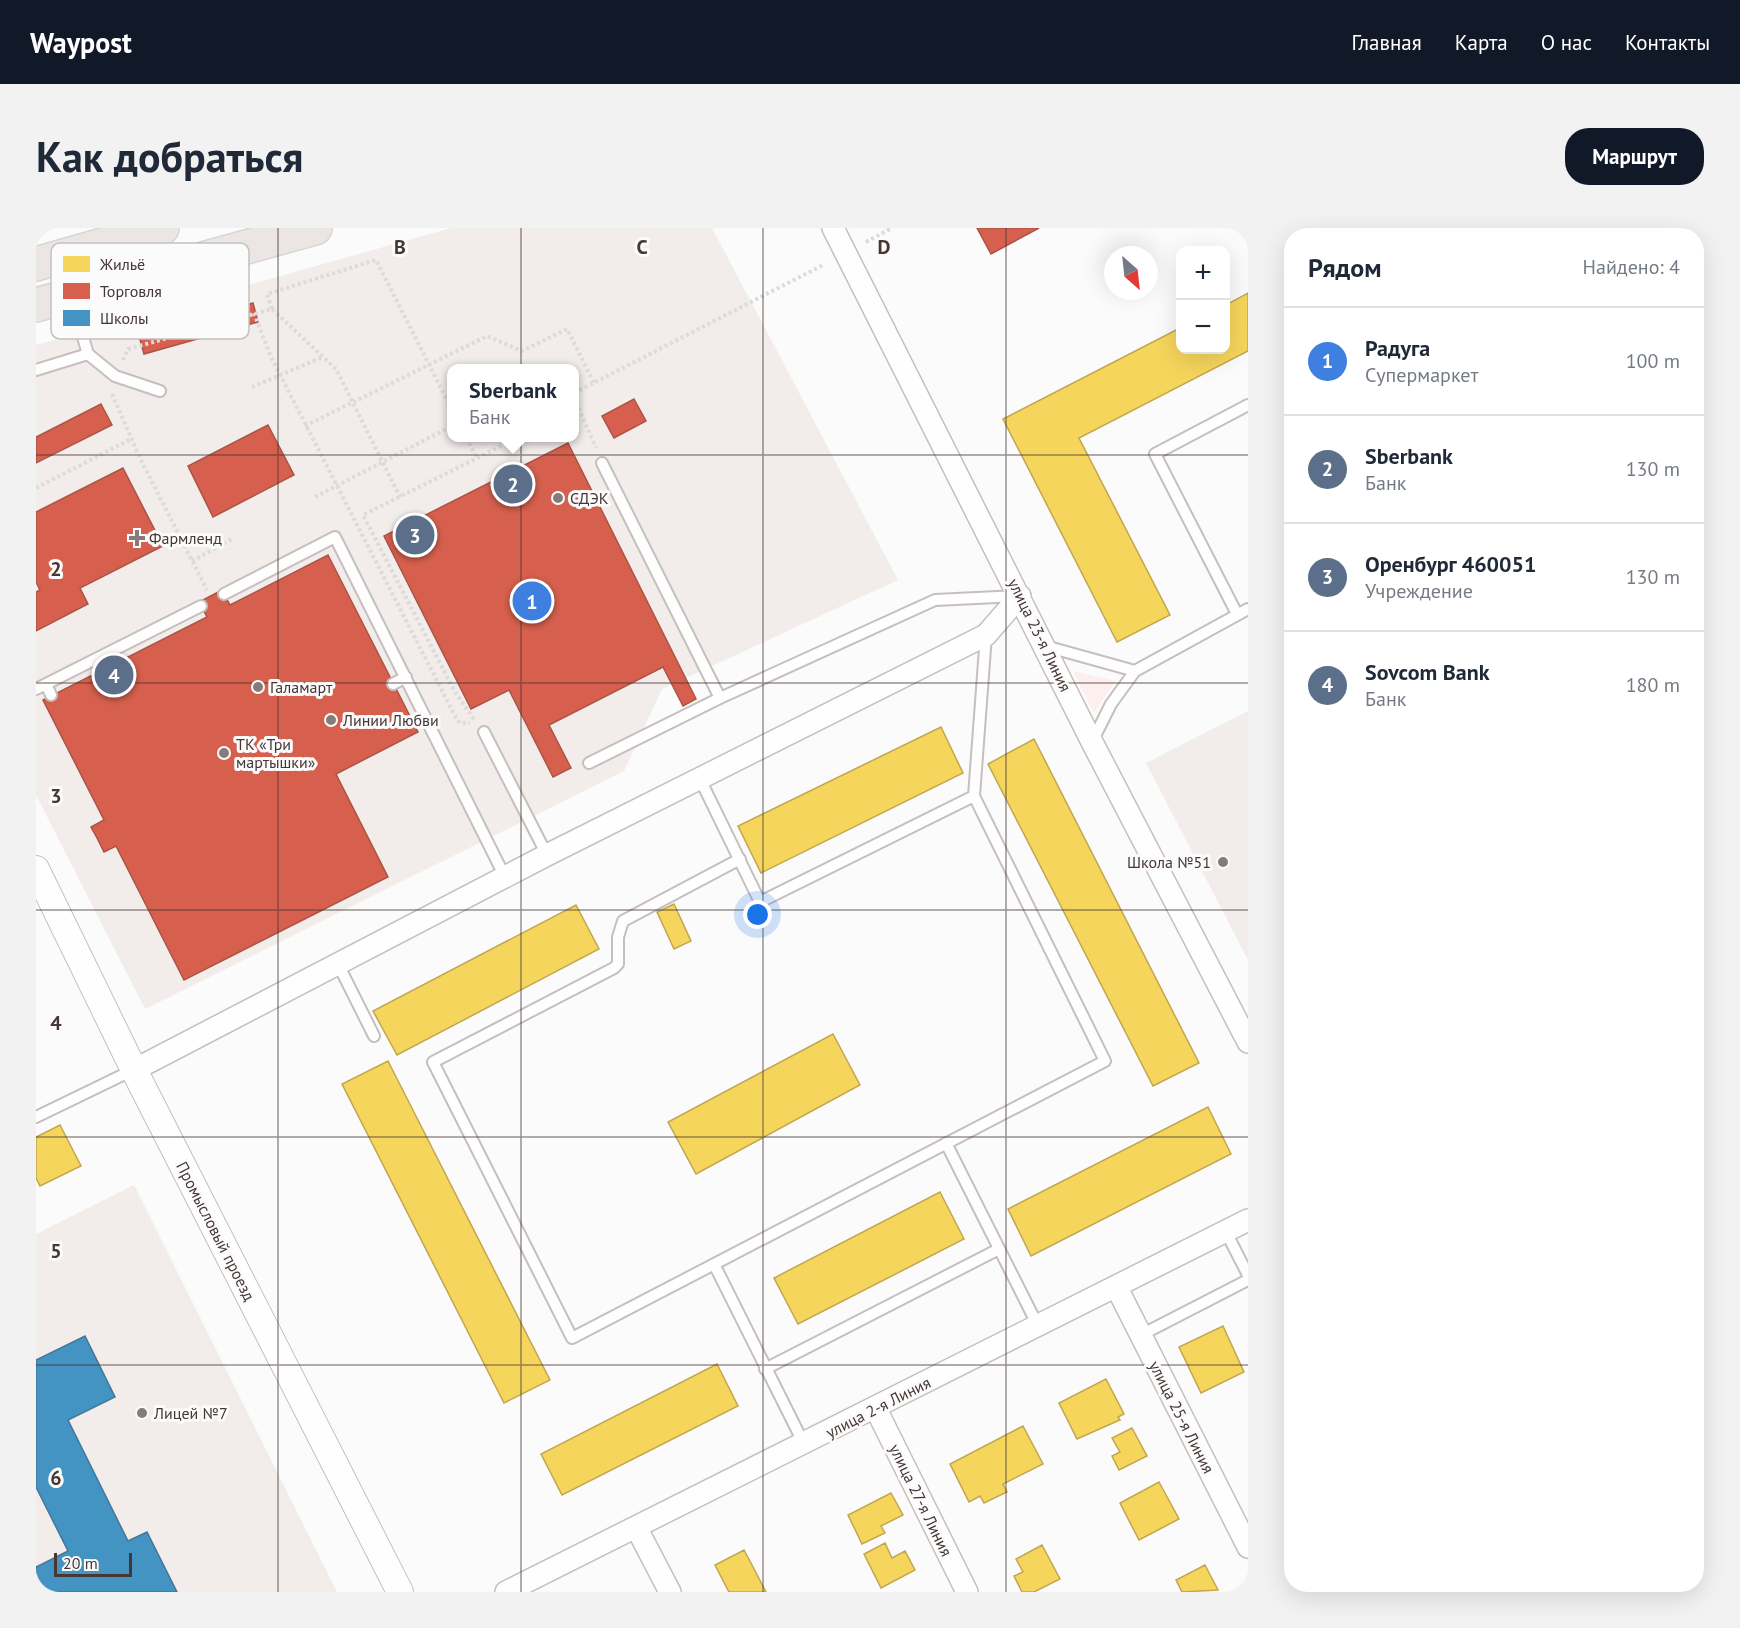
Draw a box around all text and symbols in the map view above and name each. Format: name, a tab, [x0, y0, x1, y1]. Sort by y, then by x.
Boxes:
text: Waypost	[30, 24, 132, 61]
text: Главная	[1351, 29, 1422, 56]
text: Карта	[1455, 29, 1508, 56]
text: О нас	[1541, 29, 1592, 56]
text: Контакты	[1625, 29, 1710, 56]
button: Маршрут	[1565, 128, 1704, 185]
text: Как добраться	[36, 129, 303, 184]
text: B	[394, 234, 406, 260]
text: C	[636, 234, 648, 260]
text: D	[878, 234, 891, 260]
legend	[51, 243, 249, 339]
north arrow	[1104, 246, 1158, 300]
map controls	[1176, 246, 1230, 354]
button: +	[1176, 246, 1230, 300]
text: Рядом	[1308, 251, 1382, 284]
text: Жильё	[99, 254, 145, 274]
text: Найдено: 4	[1583, 254, 1680, 280]
text: Торговля	[100, 281, 162, 301]
button: −	[1176, 300, 1230, 354]
text: Школы	[100, 308, 149, 328]
text: Радуга	[1365, 334, 1430, 362]
text: 1	[1322, 348, 1333, 374]
text: 100 m	[1626, 348, 1680, 374]
text: Супермаркет	[1365, 362, 1478, 388]
popup	[447, 364, 579, 442]
text: Sberbank	[469, 376, 557, 404]
text: Банк	[469, 404, 510, 430]
text: Sberbank	[1365, 442, 1453, 470]
text: 2	[1322, 456, 1333, 482]
text: 130 m	[1626, 456, 1680, 482]
pin: 2	[494, 462, 532, 506]
text: Банк	[1365, 470, 1406, 496]
place label: СДЭК	[570, 488, 609, 508]
marker: СДЭК	[551, 491, 565, 505]
pin: 3	[396, 512, 434, 558]
place label: Фармленд	[149, 528, 222, 548]
marker: Фармленд	[130, 531, 144, 545]
text: Оренбург 460051	[1365, 550, 1537, 578]
text: 2	[50, 556, 62, 582]
text: 3	[1322, 564, 1333, 590]
text: 130 m	[1626, 564, 1680, 590]
street label: улица 23-я Линия	[1004, 575, 1076, 695]
pin: 1	[512, 578, 552, 623]
text: Учреждение	[1365, 578, 1473, 604]
pin: 4	[94, 652, 134, 698]
text: Sovcom Bank	[1365, 658, 1490, 686]
text: 4	[1322, 672, 1333, 698]
text: 180 m	[1626, 672, 1680, 698]
place label: Галамарт	[270, 677, 333, 697]
marker: Галамарт	[251, 680, 265, 694]
text: Банк	[1365, 686, 1406, 712]
place label: Линии Любви	[342, 710, 439, 730]
marker: Линии Любви	[324, 713, 338, 727]
place label: ТК «Три мартышки»	[236, 734, 316, 772]
marker: ТК «Три мартышки»	[217, 746, 231, 760]
text: 3	[50, 783, 62, 809]
place label: Школа №51	[1127, 852, 1211, 872]
marker: Школа №51	[1216, 855, 1230, 869]
your location	[743, 900, 772, 929]
text: 4	[50, 1010, 62, 1036]
street label: Промысловый проезд	[172, 1158, 260, 1304]
text: 5	[50, 1238, 62, 1264]
street label: улица 25-я Линия	[1145, 1357, 1219, 1477]
street label: улица 2-я Линия	[822, 1372, 934, 1442]
place label: Лицей №7	[153, 1403, 228, 1423]
marker: Лицей №7	[135, 1406, 149, 1420]
street label: улица 27-я Линия	[885, 1441, 957, 1559]
text: 6	[50, 1465, 62, 1491]
scale bar	[54, 1550, 132, 1578]
text: 20 m	[63, 1553, 98, 1573]

